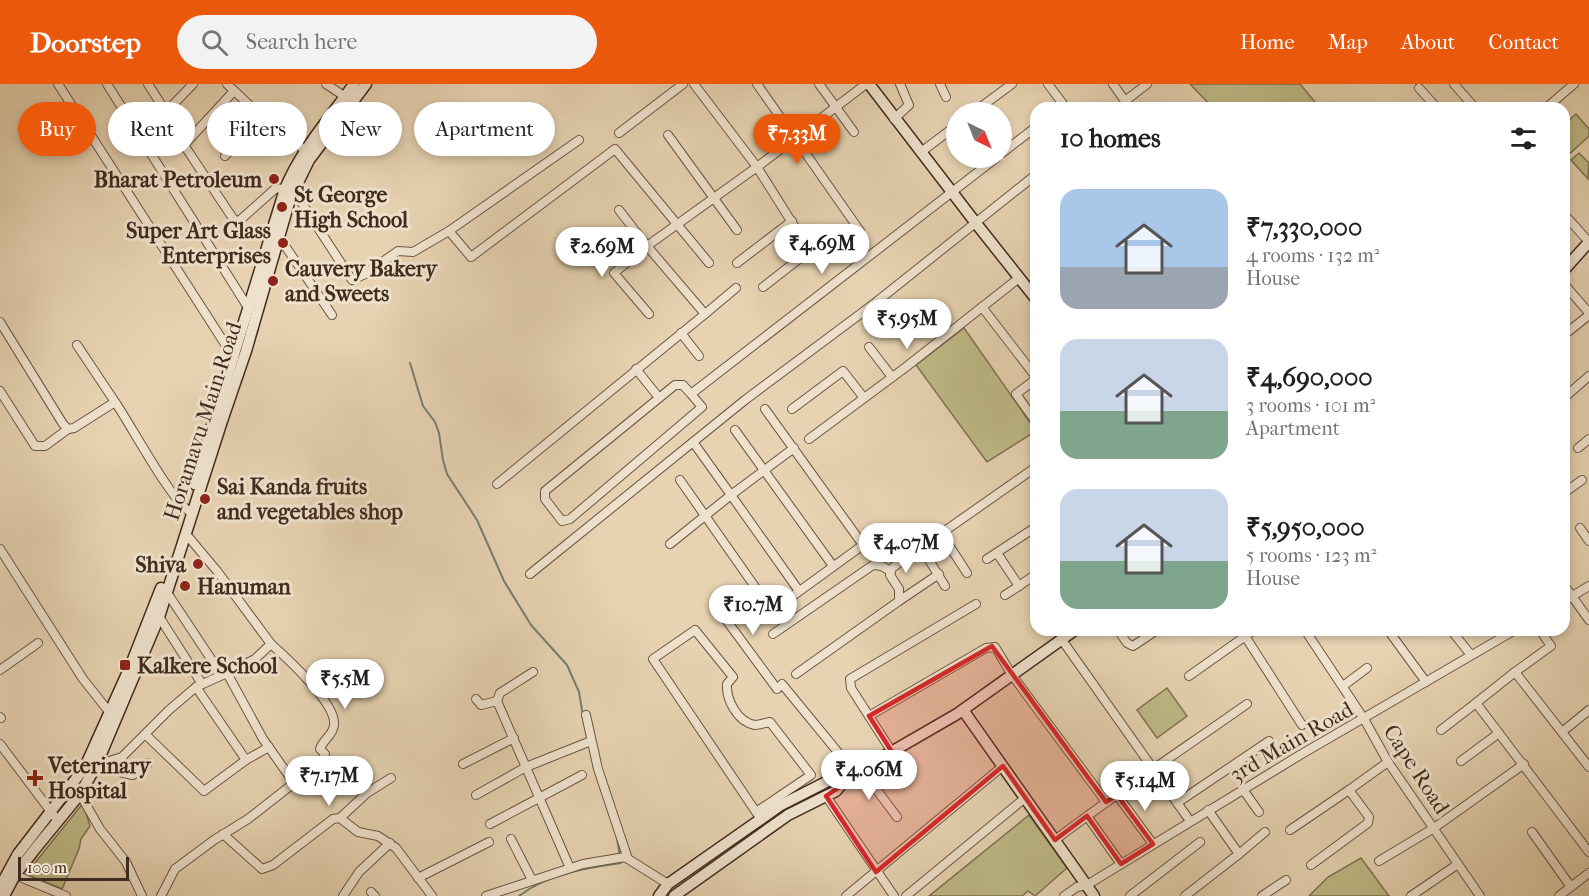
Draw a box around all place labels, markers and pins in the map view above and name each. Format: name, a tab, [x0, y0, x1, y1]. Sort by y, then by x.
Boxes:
pin: ₹7.33M	[748, 114, 846, 165]
place label: Bharat Petroleum	[94, 167, 263, 193]
marker: Bharat Petroleum	[267, 172, 281, 186]
place label: St George High School	[294, 182, 409, 233]
marker: St George High School	[275, 200, 289, 214]
place label: Super Art Glass Enterprises	[126, 218, 271, 269]
pin: ₹4.69M	[773, 224, 871, 275]
pin: ₹2.69M	[553, 227, 651, 278]
marker: Super Art Glass Enterprises	[276, 236, 290, 250]
place label: Cauvery Bakery and Sweets	[285, 256, 438, 307]
marker: Cauvery Bakery and Sweets	[266, 274, 280, 288]
pin: ₹5.95M	[858, 299, 956, 350]
place label: Sai Kanda fruits and vegetables shop	[217, 474, 403, 525]
marker: Sai Kanda fruits and vegetables shop	[198, 492, 212, 506]
pin: ₹4.07M	[857, 523, 955, 574]
place label: Shiva	[135, 552, 187, 578]
marker: Shiva	[191, 557, 205, 571]
place label: Hanuman	[197, 574, 291, 600]
marker: Hanuman	[178, 579, 192, 593]
pin: ₹10.7M	[704, 585, 802, 636]
place label: Kalkere School	[137, 653, 279, 679]
marker: Kalkere School	[118, 658, 132, 672]
pin: ₹5.5M	[303, 659, 387, 710]
pin: ₹4.06M	[820, 750, 918, 801]
place label: Veterinary Hospital	[47, 753, 152, 804]
pin: ₹7.17M	[280, 756, 378, 807]
pin: ₹5.14M	[1096, 761, 1194, 812]
marker: Veterinary Hospital	[26, 769, 44, 787]

